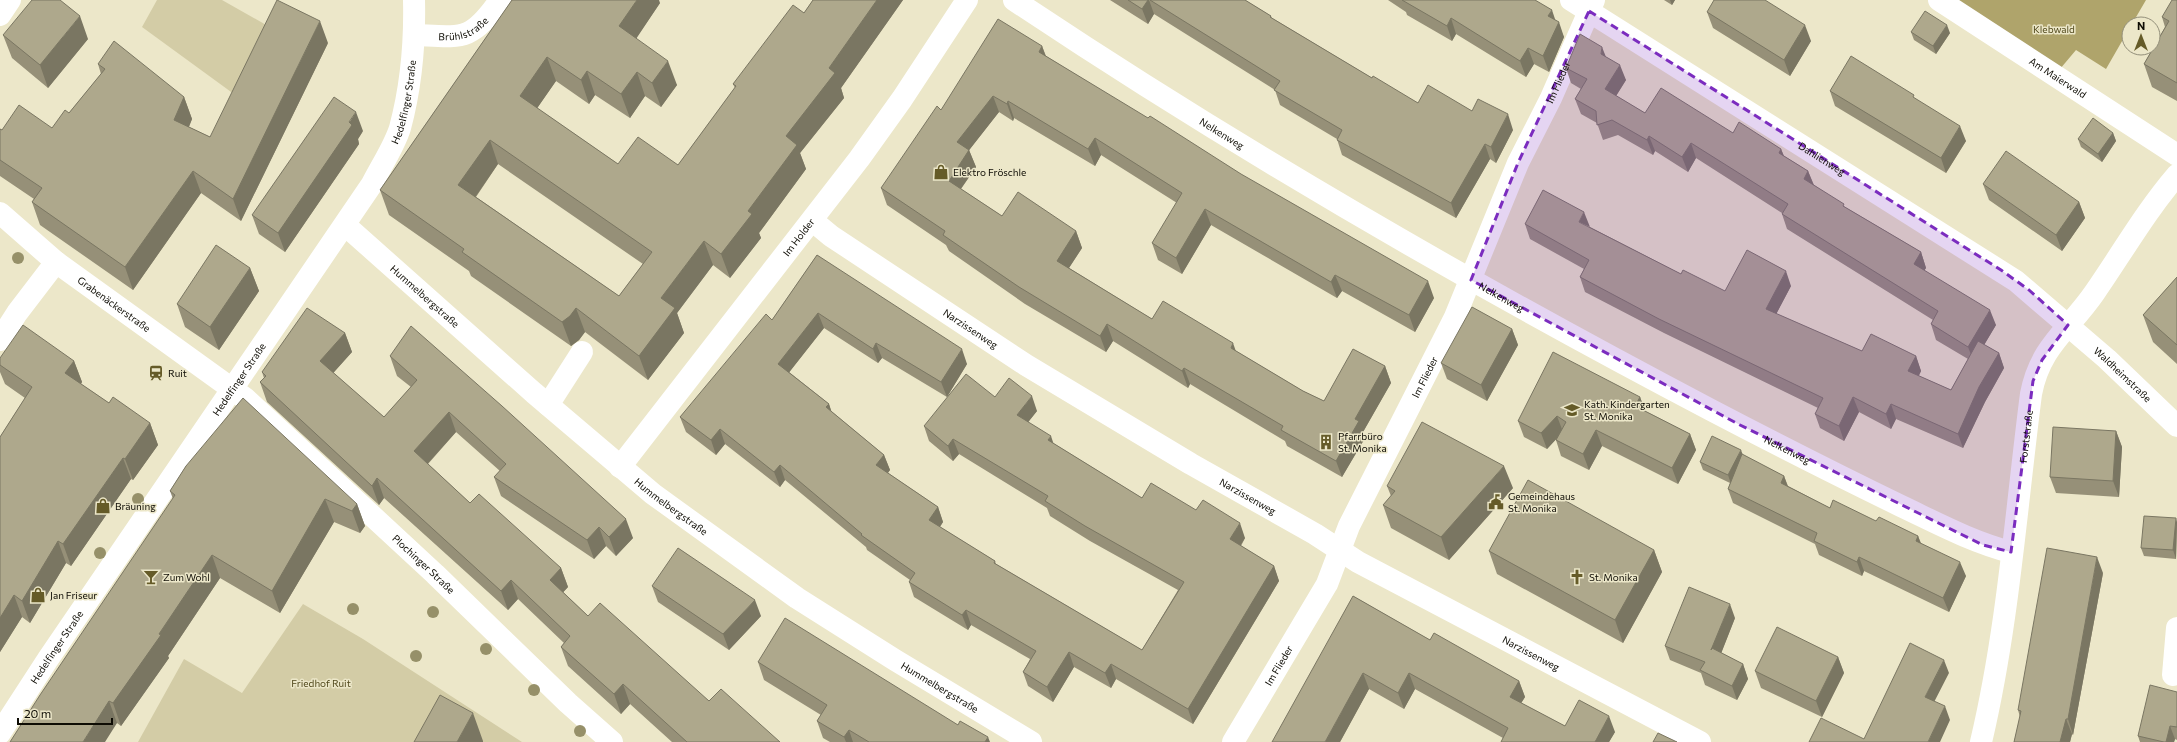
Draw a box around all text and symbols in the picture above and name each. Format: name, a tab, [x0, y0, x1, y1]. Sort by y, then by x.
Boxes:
street label: Brühlstraße	[438, 14, 490, 42]
north arrow	[2121, 16, 2161, 56]
text: N	[2137, 19, 2145, 32]
park label: Klebwald	[2033, 23, 2075, 35]
street label: Am Maierwald	[2027, 55, 2089, 101]
street label: Im Flieder	[1543, 59, 1572, 105]
street label: Hedelfinger Straße	[388, 60, 418, 146]
street label: Nelkenweg	[1197, 115, 1247, 152]
street label: Dahlienweg	[1797, 139, 1848, 178]
shop icon: Elektro Fröschle	[932, 163, 950, 181]
place label: Elektro Fröschle	[953, 166, 1026, 178]
street label: Im Holder	[780, 216, 817, 258]
street label: Hummelbergstraße	[388, 262, 462, 330]
street label: Grabenäckerstraße	[75, 274, 153, 334]
street label: Nelkenweg	[1477, 279, 1527, 314]
street label: Narzissenweg	[941, 306, 1001, 351]
street label: Hedelfinger Straße	[210, 340, 268, 418]
street label: Waldheimstraße	[2091, 344, 2154, 404]
street label: Im Flieder	[1409, 354, 1440, 400]
station icon: Ruit	[147, 364, 165, 382]
place label: Ruit	[168, 367, 187, 379]
place label: Kath. Kindergarten St. Monika	[1584, 398, 1670, 422]
school or university icon: Kath. Kindergarten St. Monika	[1563, 401, 1581, 419]
street label: Forststraße	[2017, 409, 2035, 463]
place label: Pfarrbüro St. Monika	[1338, 430, 1387, 454]
building icon: Pfarrbüro St. Monika	[1317, 433, 1335, 451]
street label: Nelkenweg	[1762, 433, 1813, 466]
street label: Hummelbergstraße	[632, 475, 710, 538]
street label: Narzissenweg	[1218, 475, 1279, 517]
place label: Gemeindehaus St. Monika	[1508, 490, 1576, 514]
public building icon: Gemeindehaus St. Monika	[1487, 493, 1505, 511]
shop icon: Bräuning	[94, 497, 112, 515]
place label: Bräuning	[115, 500, 156, 512]
street label: Plochinger Straße	[390, 532, 457, 596]
bar icon: Zum Wohl	[142, 568, 160, 586]
church icon: St. Monika	[1568, 568, 1586, 586]
place label: Zum Wohl	[163, 571, 210, 583]
place label: St. Monika	[1589, 571, 1638, 583]
shop icon: Jan Friseur	[29, 586, 47, 604]
place label: Jan Friseur	[50, 589, 97, 601]
street label: Hedelfinger Straße	[28, 608, 85, 686]
street label: Narzissenweg	[1500, 633, 1562, 673]
street label: Im Flieder	[1262, 643, 1295, 688]
street label: Hummelbergstraße	[899, 659, 981, 715]
park label: Friedhof Ruit	[291, 677, 351, 689]
scale bar	[18, 700, 112, 726]
text: 20 m	[24, 706, 51, 720]

